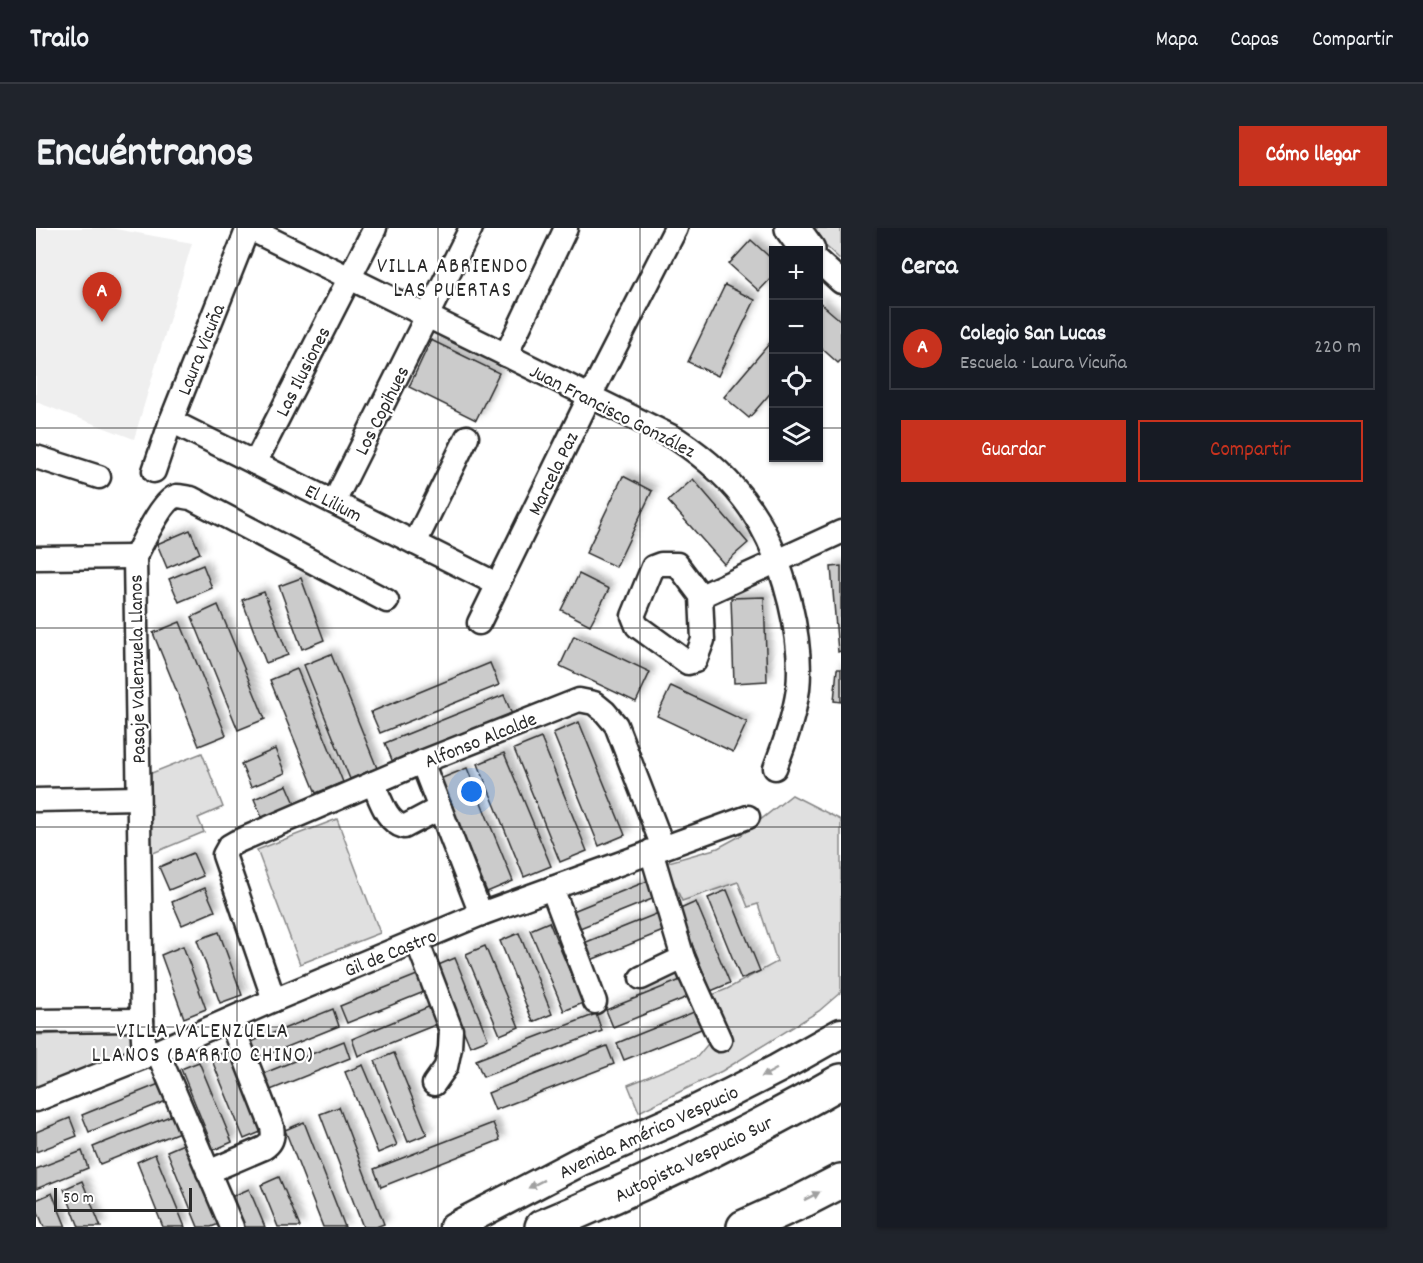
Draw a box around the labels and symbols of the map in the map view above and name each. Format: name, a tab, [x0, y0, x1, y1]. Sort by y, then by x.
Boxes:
district label: VILLA ABRIENDO LAS PUERTAS	[377, 253, 529, 307]
pin: A	[82, 272, 122, 322]
street label: Laura Vicuña	[172, 300, 234, 400]
street label: Las Ilusiones	[270, 323, 339, 422]
street label: Juan Francisco González	[524, 359, 700, 467]
street label: Los Copihues	[349, 362, 418, 461]
street label: Marcela Paz	[522, 427, 587, 521]
street label: El Lilium	[299, 478, 366, 531]
street label: Pasaje Valenzuela Llanos	[123, 574, 155, 764]
street label: Alfonso Alcalde	[421, 706, 542, 777]
your location	[457, 777, 486, 806]
street label: Gil de Castro	[341, 924, 442, 986]
district label: VILLA VALENZUELA LLANOS (BARRIO CHINO)	[92, 1018, 314, 1072]
one-way arrow	[761, 1068, 778, 1078]
street label: Avenida Américo Vespucio	[555, 1080, 744, 1188]
street label: Autopista Vespucio Sur	[610, 1110, 779, 1211]
one-way arrow	[528, 1179, 545, 1189]
scale bar	[54, 1185, 192, 1212]
one-way arrow	[804, 1191, 821, 1201]

